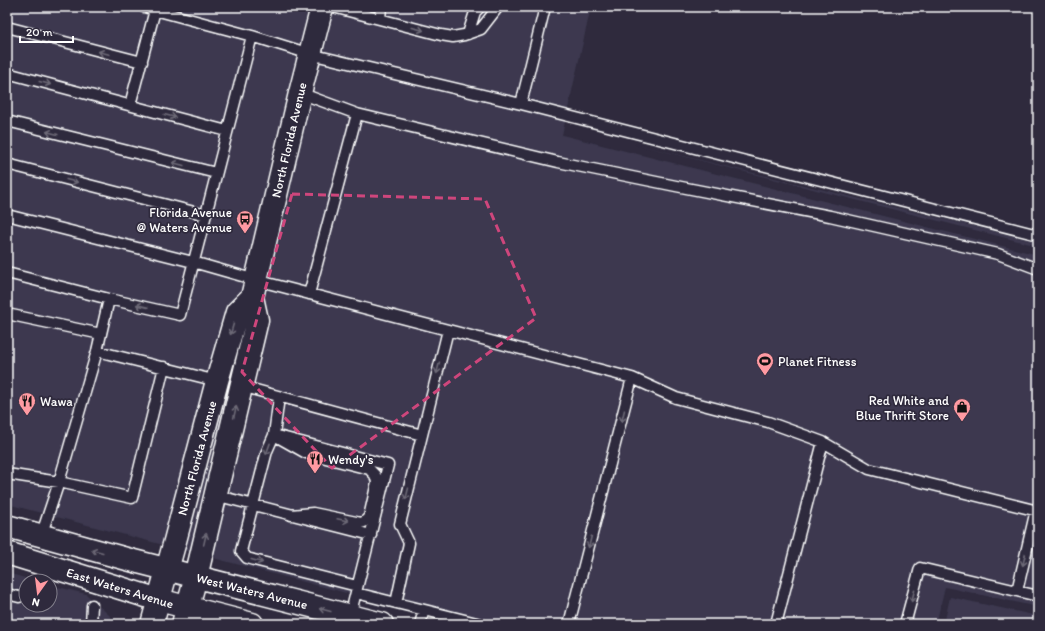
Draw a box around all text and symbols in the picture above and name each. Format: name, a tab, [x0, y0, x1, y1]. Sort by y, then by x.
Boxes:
scale bar	[20, 18, 73, 44]
text: 20 m	[26, 25, 53, 39]
one-way arrow	[411, 26, 424, 33]
one-way arrow	[98, 48, 111, 56]
one-way arrow	[38, 80, 51, 87]
street label: North Florida Avenue	[268, 81, 310, 199]
one-way arrow	[164, 112, 177, 120]
one-way arrow	[46, 128, 59, 136]
one-way arrow	[172, 160, 185, 167]
one-way arrow	[65, 178, 78, 185]
place label: Florida Avenue @ Waters Avenue	[137, 205, 232, 235]
bus stop icon: Florida Avenue @ Waters Avenue	[235, 209, 255, 234]
one-way arrow	[136, 302, 149, 309]
one-way arrow	[228, 322, 235, 335]
sports icon: Planet Fitness	[755, 351, 775, 376]
place label: Planet Fitness	[778, 354, 857, 369]
one-way arrow	[434, 361, 442, 374]
restaurant icon: Wawa	[17, 391, 37, 416]
place label: Red White and Blue Thrift Store	[856, 393, 949, 423]
place label: Wawa	[40, 394, 73, 409]
shop icon: Red White and Blue Thrift Store	[952, 397, 972, 422]
street label: North Florida Avenue	[174, 399, 220, 517]
one-way arrow	[232, 406, 239, 419]
one-way arrow	[618, 409, 626, 422]
one-way arrow	[264, 443, 271, 456]
restaurant icon: Wendy's	[305, 449, 325, 474]
place label: Wendy's	[328, 452, 374, 467]
one-way arrow	[403, 487, 410, 500]
one-way arrow	[336, 516, 349, 524]
one-way arrow	[201, 533, 209, 546]
one-way arrow	[586, 535, 593, 548]
one-way arrow	[90, 546, 103, 554]
one-way arrow	[1020, 553, 1028, 566]
one-way arrow	[250, 558, 263, 565]
street label: East Waters Avenue	[65, 565, 175, 611]
street label: West Waters Avenue	[195, 570, 309, 612]
north arrow	[18, 573, 58, 613]
one-way arrow	[909, 589, 916, 602]
text: N	[31, 595, 41, 609]
one-way arrow	[319, 605, 332, 613]

